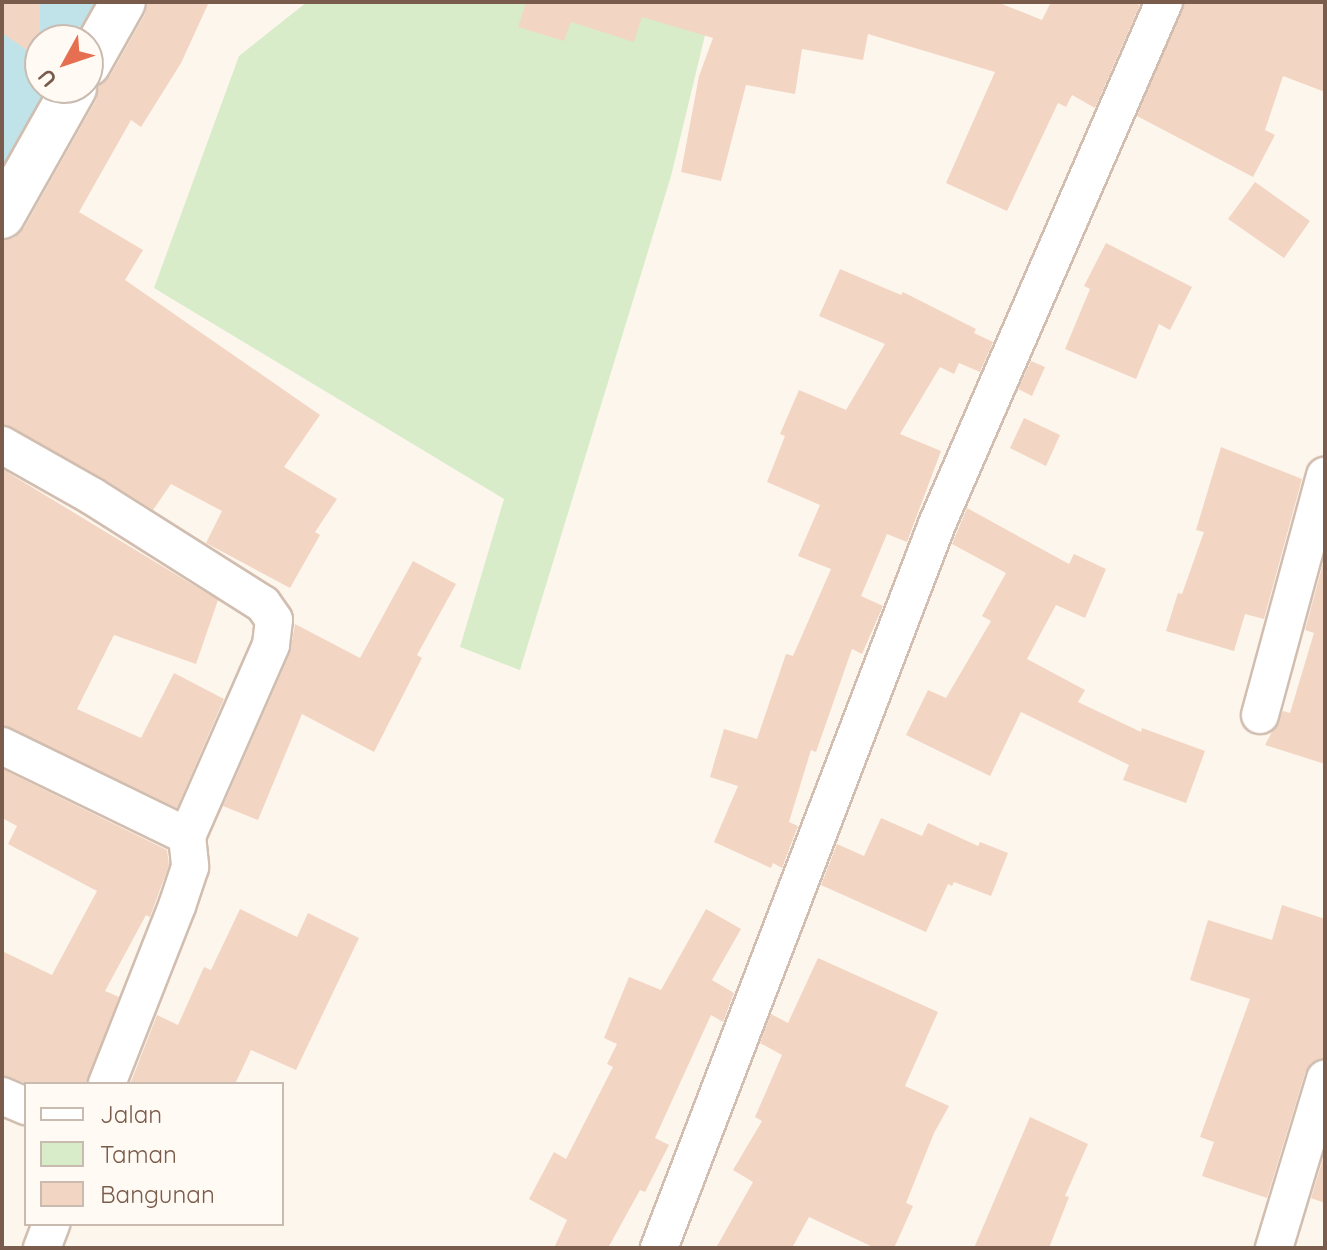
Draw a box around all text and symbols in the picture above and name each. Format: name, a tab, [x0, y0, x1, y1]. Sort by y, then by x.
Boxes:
north arrow	[24, 24, 104, 104]
text: U	[31, 63, 63, 93]
legend	[24, 1082, 284, 1226]
text: Jalan	[100, 1099, 162, 1129]
text: Taman	[100, 1139, 177, 1169]
text: Bangunan	[100, 1179, 215, 1209]

